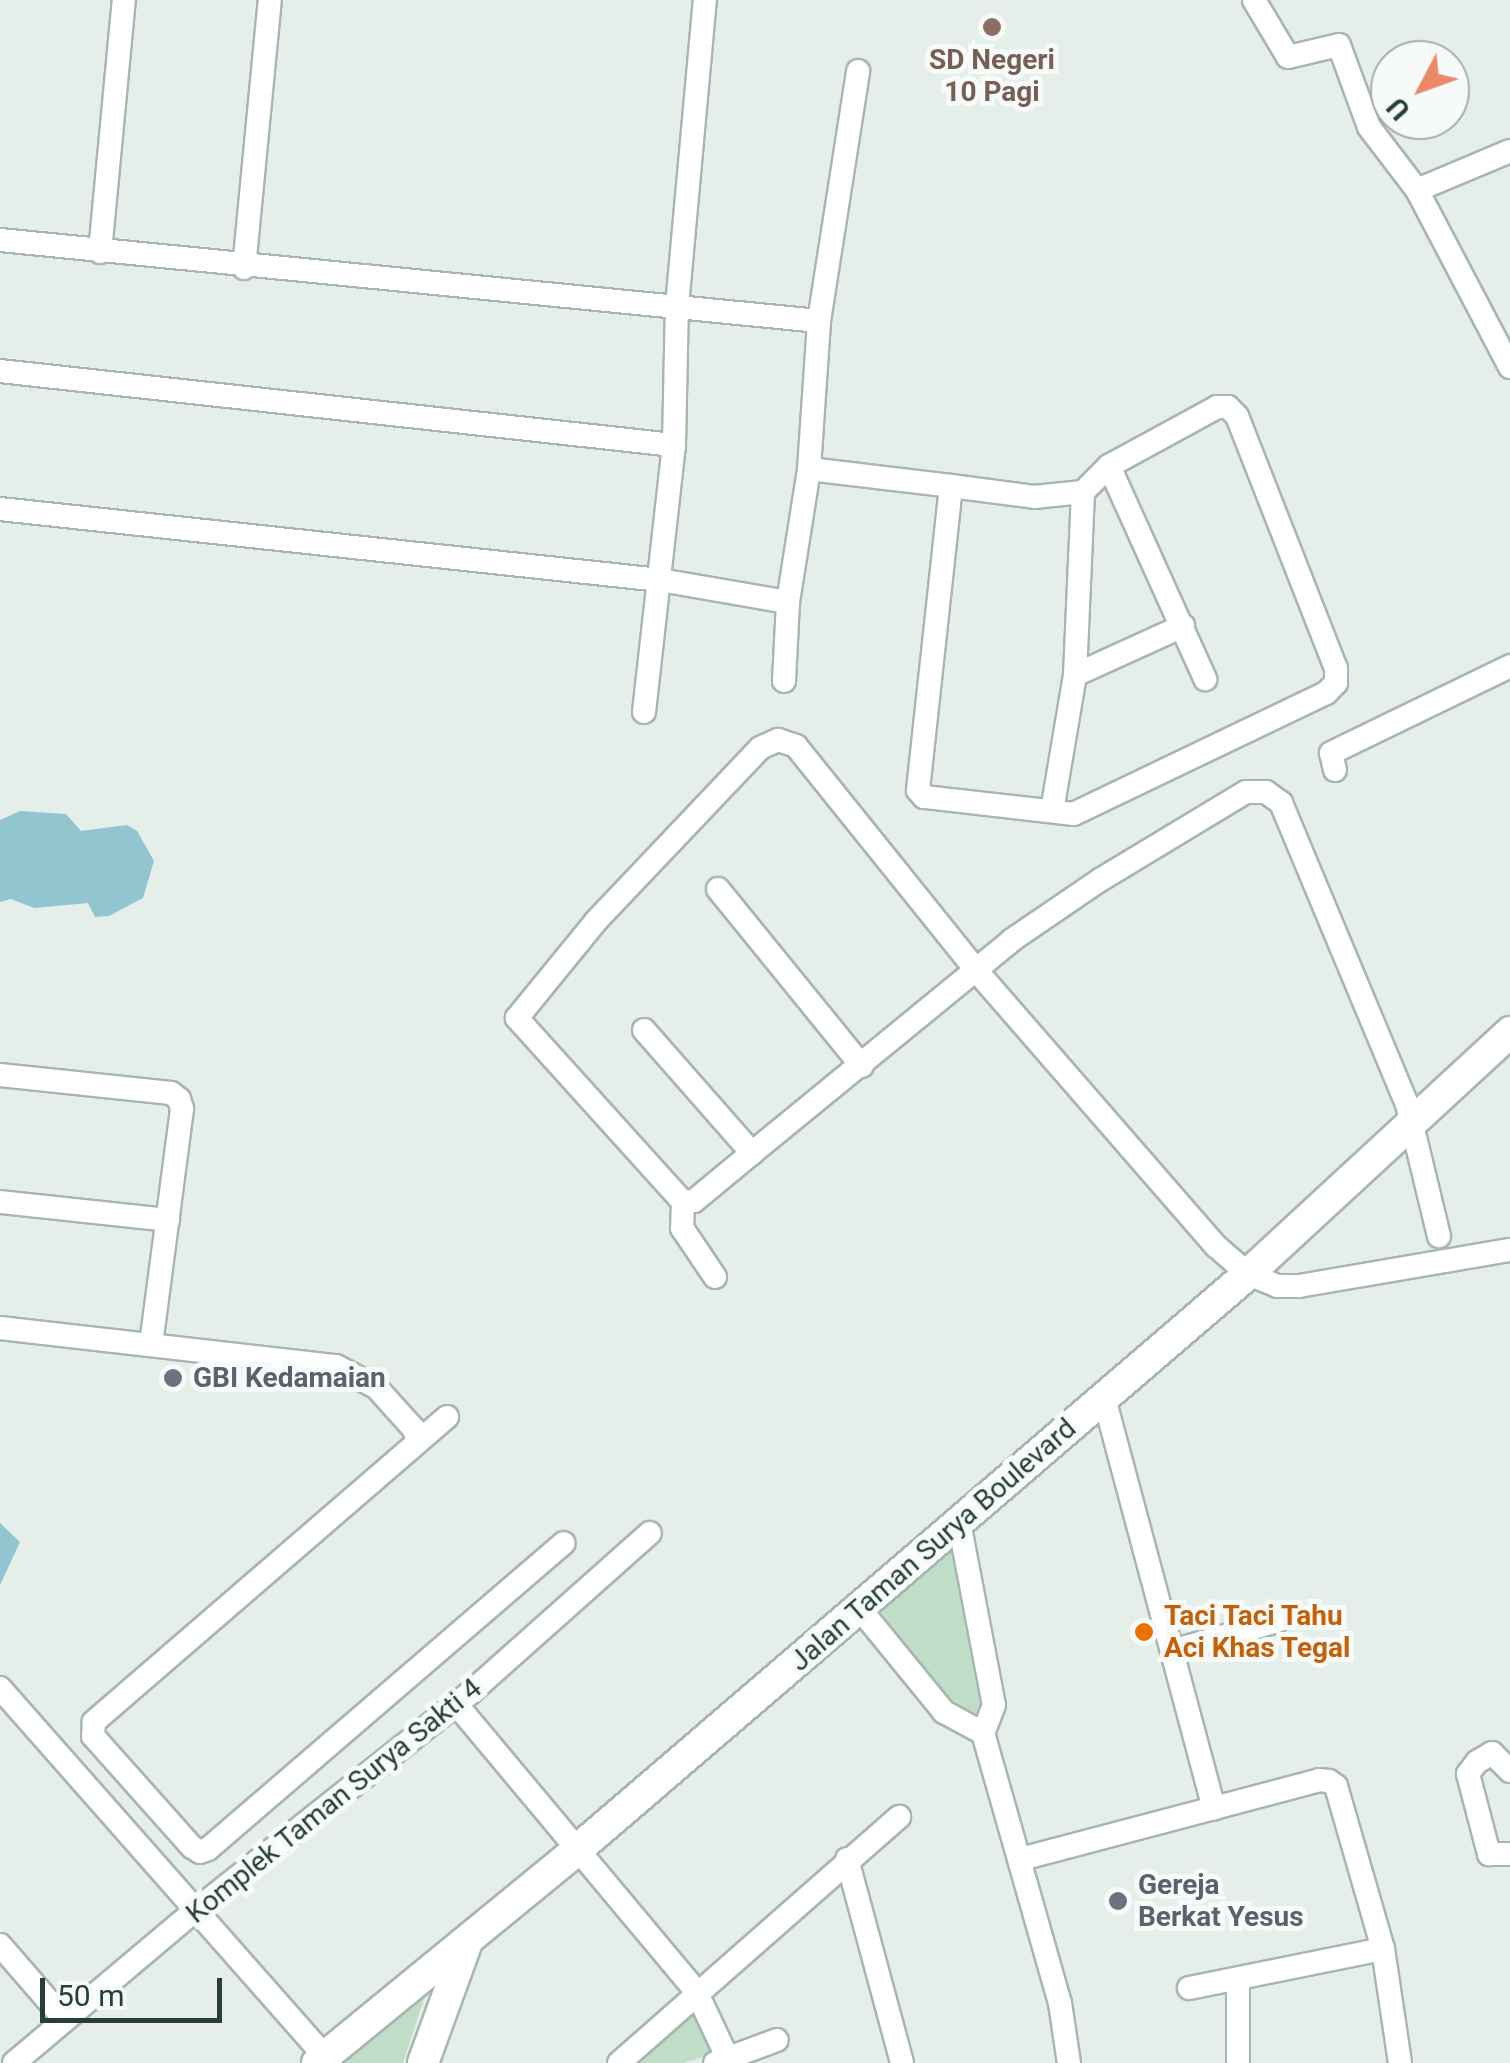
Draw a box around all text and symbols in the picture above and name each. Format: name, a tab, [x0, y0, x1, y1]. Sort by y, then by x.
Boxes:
marker: SD Negeri 10 Pagi	[981, 16, 1003, 38]
north arrow	[1370, 40, 1470, 140]
place label: SD Negeri 10 Pagi	[929, 43, 1055, 109]
text: U	[1380, 91, 1417, 126]
place label: GBI Kedamaian	[193, 1361, 386, 1395]
marker: GBI Kedamaian	[162, 1367, 184, 1389]
street label: Jalan Taman Surya Boulevard	[783, 1411, 1083, 1679]
place label: Taci Taci Tahu Aci Khas Tegal	[1164, 1599, 1351, 1665]
marker: Taci Taci Tahu Aci Khas Tegal	[1133, 1621, 1155, 1643]
street label: Komplek Taman Surya Sakti 4	[179, 1671, 489, 1931]
place label: Gereja Berkat Yesus	[1138, 1868, 1304, 1934]
marker: Gereja Berkat Yesus	[1107, 1890, 1129, 1912]
scale bar	[45, 1958, 228, 2020]
text: 50 m	[57, 1978, 124, 2013]

